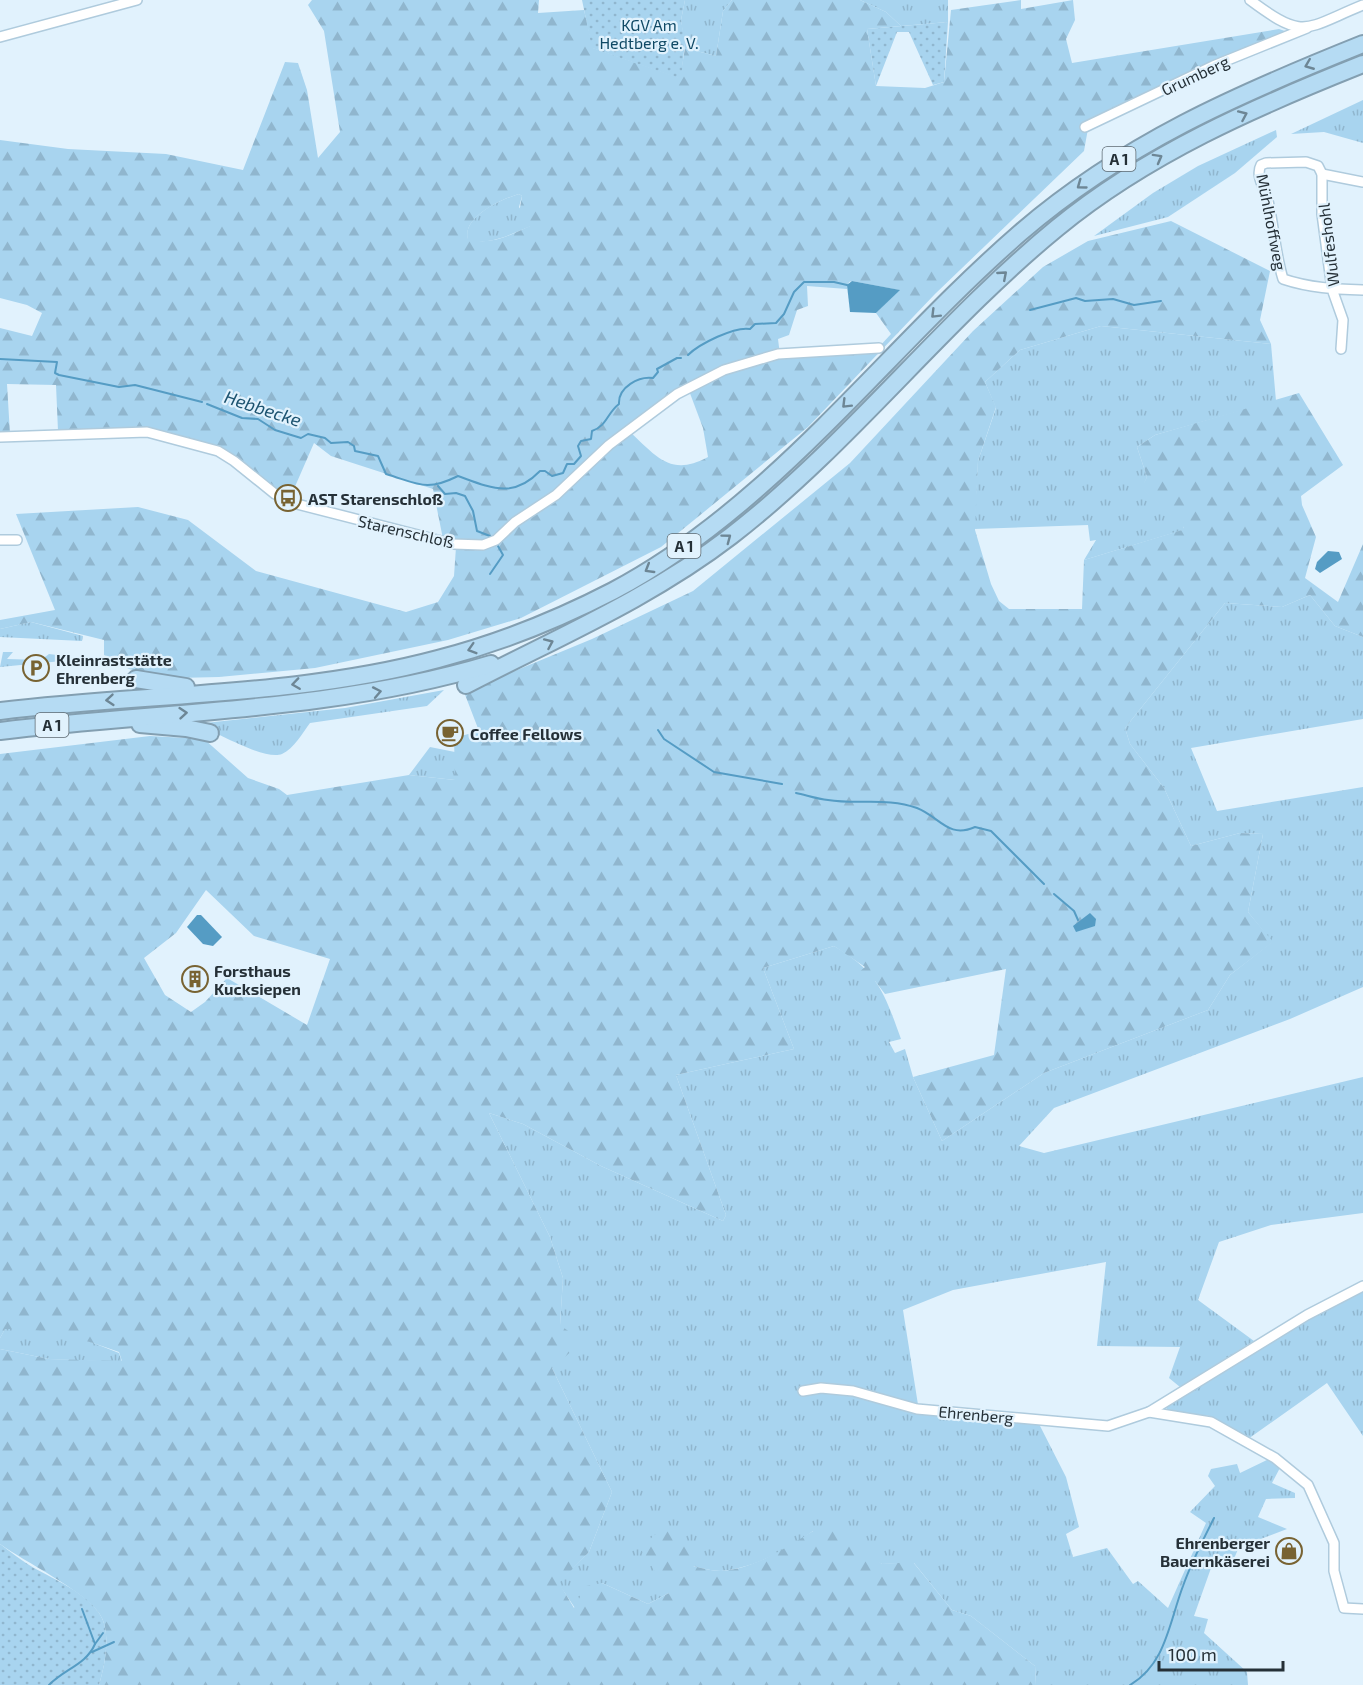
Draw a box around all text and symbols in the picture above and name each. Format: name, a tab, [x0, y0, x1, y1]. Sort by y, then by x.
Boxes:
park label: KGV Am Hedtberg e. V.	[599, 15, 699, 52]
street label: Grumberg	[1158, 51, 1232, 99]
one-way arrow	[1304, 58, 1314, 71]
one-way arrow	[1236, 110, 1247, 122]
road number: A 1	[1102, 147, 1136, 171]
one-way arrow	[1152, 154, 1163, 165]
street label: Mühlhoffweg	[1253, 172, 1291, 272]
one-way arrow	[1077, 178, 1088, 189]
street label: Wulfeshohl	[1313, 202, 1343, 288]
one-way arrow	[996, 271, 1007, 282]
one-way arrow	[932, 307, 943, 318]
water label: Hebbecke	[222, 385, 305, 431]
one-way arrow	[843, 397, 854, 408]
bus stop icon: AST Starenschloß	[273, 483, 303, 513]
place label: AST Starenschloß	[308, 489, 443, 508]
street label: Starenschloß	[356, 511, 456, 551]
road number: A 1	[668, 534, 700, 558]
one-way arrow	[721, 535, 732, 546]
one-way arrow	[645, 562, 655, 574]
one-way arrow	[543, 639, 554, 651]
one-way arrow	[467, 642, 478, 654]
place label: Kleinraststätte Ehrenberg	[56, 650, 172, 687]
parking icon: Kleinraststätte Ehrenberg	[21, 653, 51, 683]
one-way arrow	[292, 677, 301, 689]
one-way arrow	[371, 686, 381, 699]
one-way arrow	[106, 693, 115, 706]
one-way arrow	[179, 707, 188, 720]
road number: A 1	[36, 713, 68, 737]
cafe icon: Coffee Fellows	[435, 718, 465, 748]
place label: Coffee Fellows	[470, 724, 582, 743]
place label: Forsthaus Kucksiepen	[214, 961, 301, 998]
building icon: Forsthaus Kucksiepen	[180, 964, 210, 994]
street label: Ehrenberg	[938, 1401, 1014, 1427]
place label: Ehrenberger Bauernkäserei	[1160, 1533, 1270, 1570]
shop icon: Ehrenberger Bauernkäserei	[1274, 1536, 1304, 1566]
scale bar	[1159, 1634, 1284, 1672]
text: 100 m	[1168, 1643, 1217, 1665]

